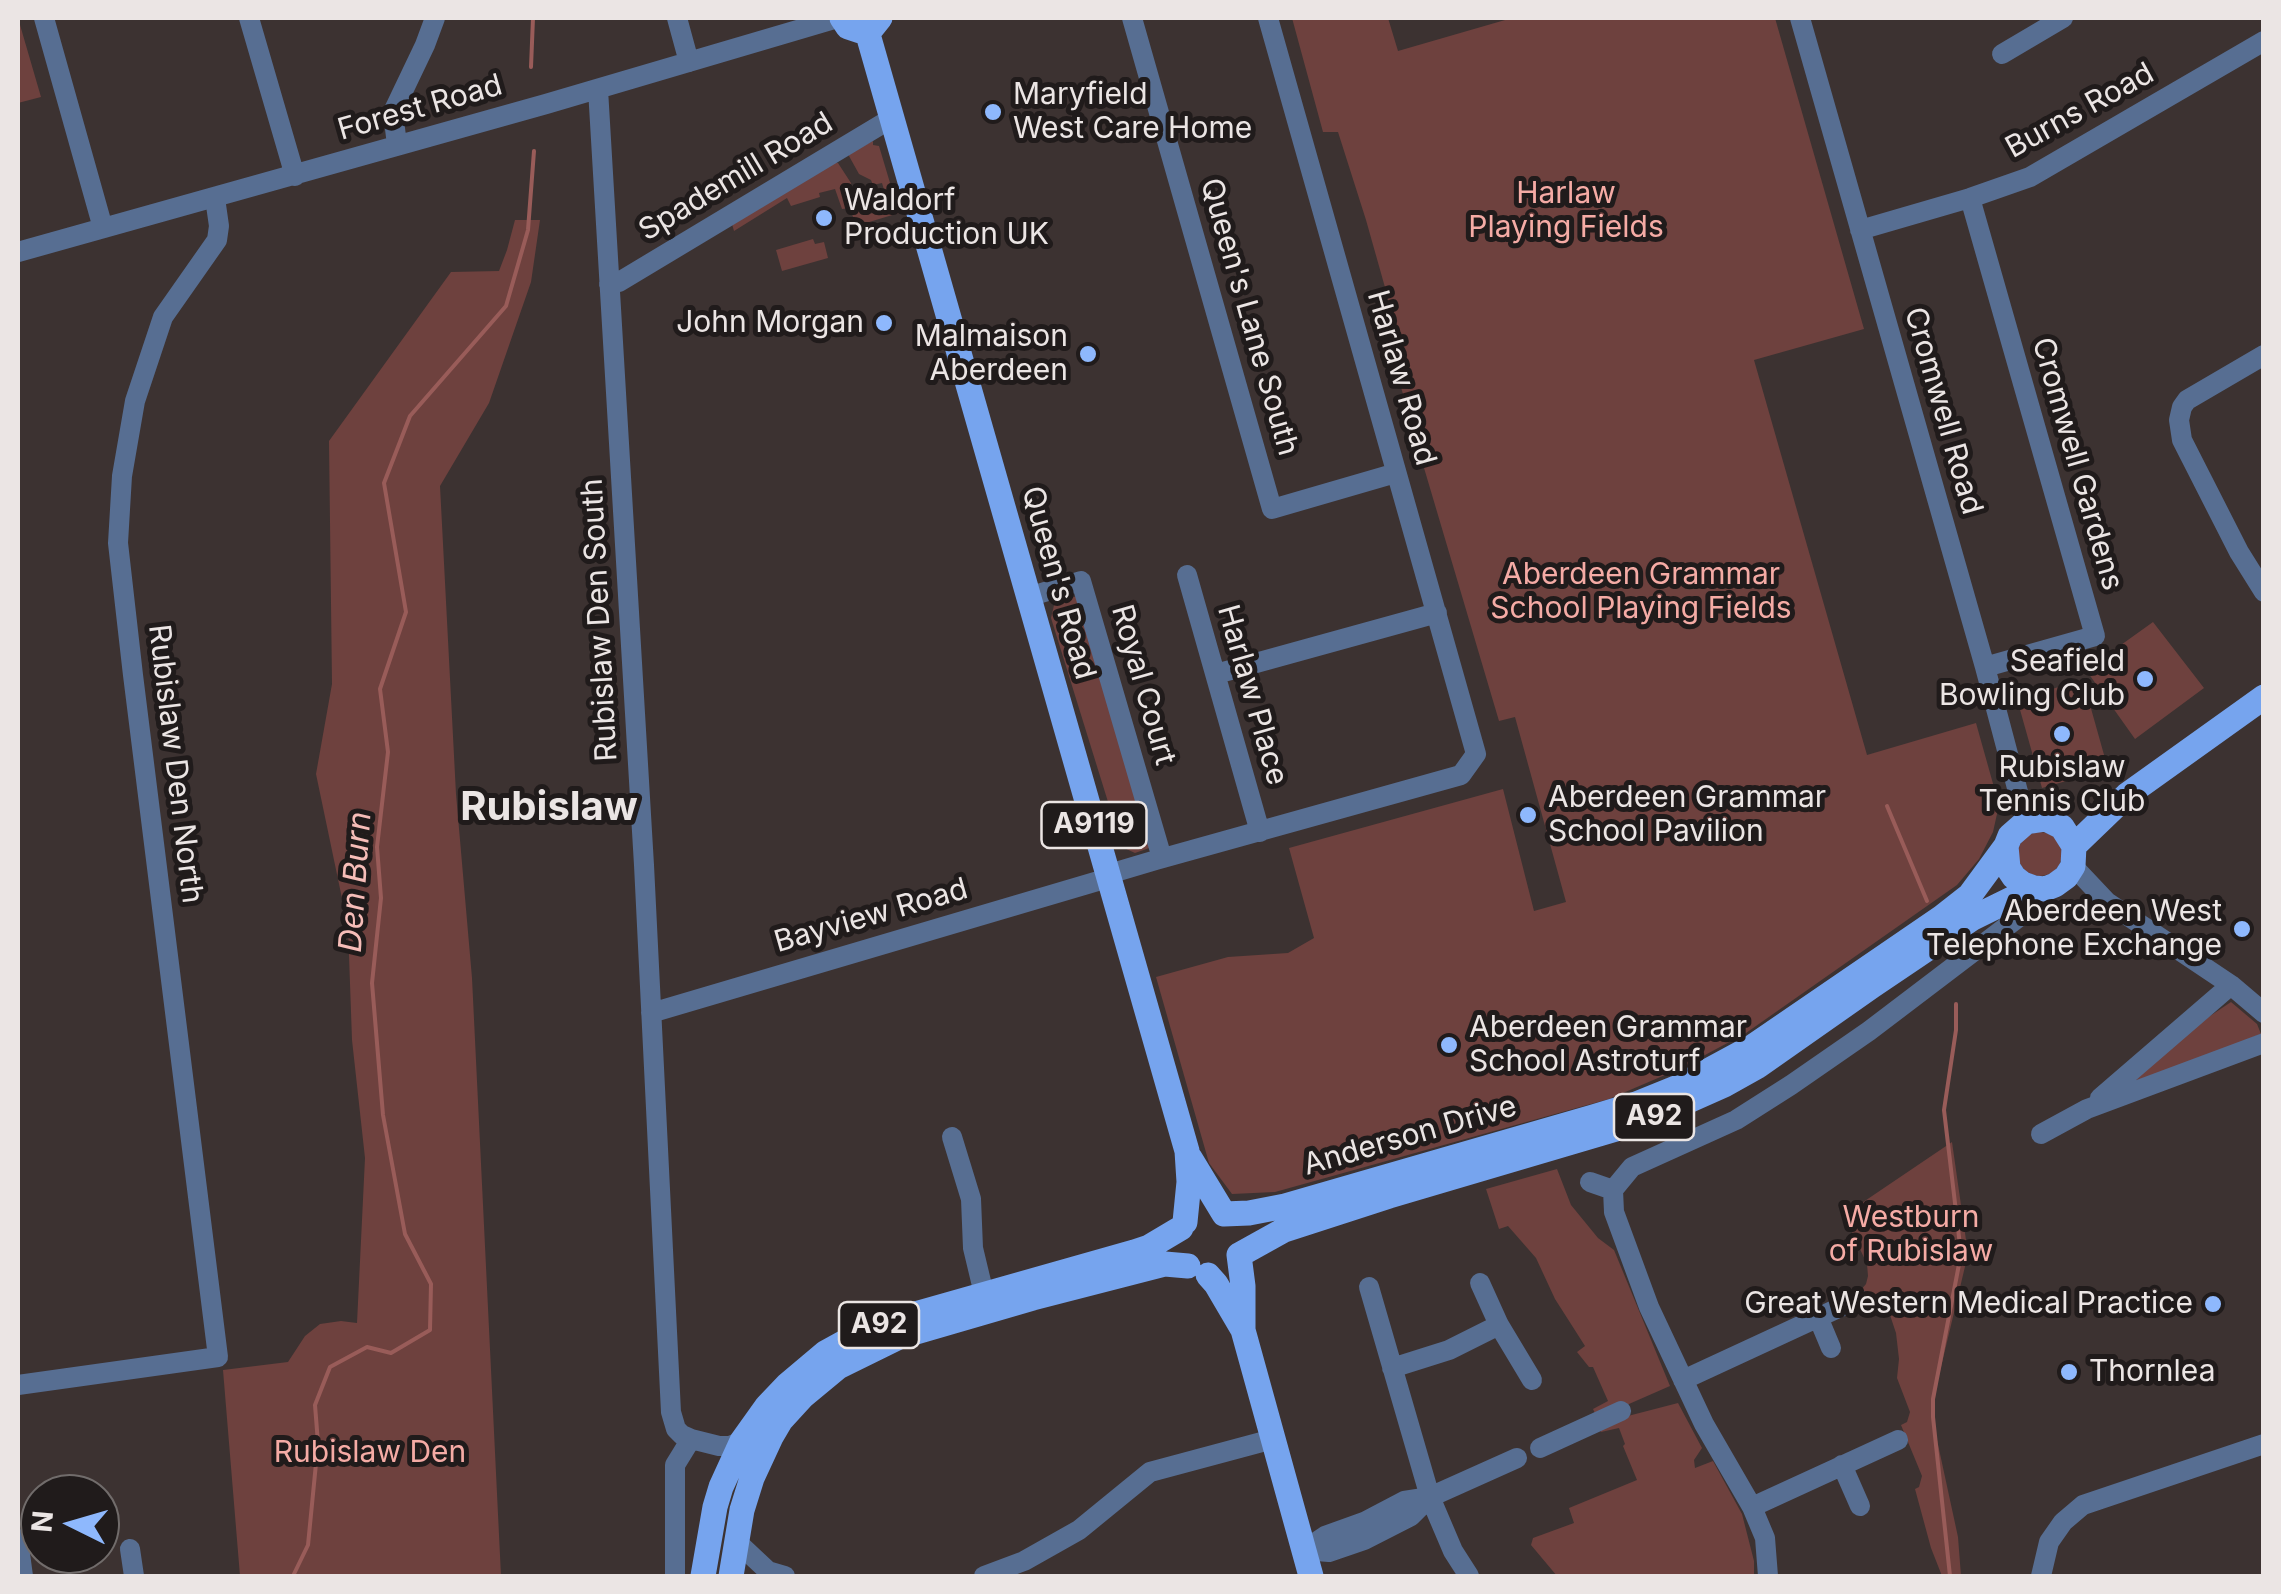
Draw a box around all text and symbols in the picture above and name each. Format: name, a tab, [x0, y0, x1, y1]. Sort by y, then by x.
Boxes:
street label: Burns Road	[2000, 56, 2160, 166]
street label: Forest Road	[334, 67, 506, 149]
place label: Maryfield West Care Home	[1013, 77, 1252, 148]
marker: Maryfield West Care Home	[982, 101, 1004, 123]
street label: Spademill Road	[633, 105, 839, 249]
street label: Queen's Lane South	[1192, 174, 1306, 460]
park label: Harlaw Playing Fields	[1468, 176, 1664, 246]
place label: Waldorf Production UK	[844, 183, 1049, 254]
marker: Waldorf Production UK	[813, 207, 835, 229]
street label: Harlaw Road	[1359, 286, 1443, 470]
street label: Cromwell Road	[1896, 303, 1990, 519]
place label: John Morgan	[676, 305, 864, 341]
marker: John Morgan	[873, 312, 895, 334]
place label: Malmaison Aberdeen	[915, 319, 1068, 390]
street label: Cromwell Gardens	[2024, 334, 2130, 594]
marker: Malmaison Aberdeen	[1077, 343, 1099, 365]
street label: Rubislaw Den South	[575, 478, 625, 762]
street label: Queen's Road	[1013, 482, 1103, 684]
park label: Aberdeen Grammar School Playing Fields	[1490, 557, 1792, 628]
street label: Royal Court	[1103, 601, 1183, 769]
street label: Harlaw Place	[1209, 601, 1295, 789]
street label: Rubislaw Den North	[140, 622, 210, 906]
place label: Seafield Bowling Club	[1939, 644, 2125, 714]
marker: Seafield Bowling Club	[2134, 668, 2156, 690]
marker: Rubislaw Tennis Club	[2051, 723, 2073, 745]
place label: Rubislaw Tennis Club	[1979, 750, 2145, 820]
place label: Aberdeen Grammar School Pavilion	[1548, 780, 1826, 850]
district label: Rubislaw	[460, 784, 638, 832]
road number: A9119	[1042, 802, 1146, 848]
marker: Aberdeen Grammar School Pavilion	[1517, 804, 1539, 826]
water label: Den Burn	[332, 810, 380, 954]
street label: Bayview Road	[770, 871, 972, 961]
place label: Aberdeen West Telephone Exchange	[1926, 894, 2222, 964]
marker: Aberdeen West Telephone Exchange	[2231, 918, 2253, 940]
place label: Aberdeen Grammar School Astroturf	[1469, 1010, 1747, 1080]
marker: Aberdeen Grammar School Astroturf	[1438, 1034, 1460, 1056]
street label: Anderson Drive	[1299, 1088, 1521, 1184]
road number: A92	[1614, 1094, 1694, 1140]
park label: Westburn of Rubislaw	[1829, 1200, 1993, 1270]
place label: Great Western Medical Practice	[1744, 1286, 2193, 1322]
marker: Great Western Medical Practice	[2202, 1293, 2224, 1315]
road number: A92	[839, 1302, 919, 1348]
place label: Thornlea	[2089, 1354, 2215, 1390]
marker: Thornlea	[2058, 1361, 2080, 1383]
park label: Rubislaw Den	[274, 1435, 466, 1471]
north arrow	[20, 1474, 120, 1574]
text: N	[24, 1509, 60, 1534]

